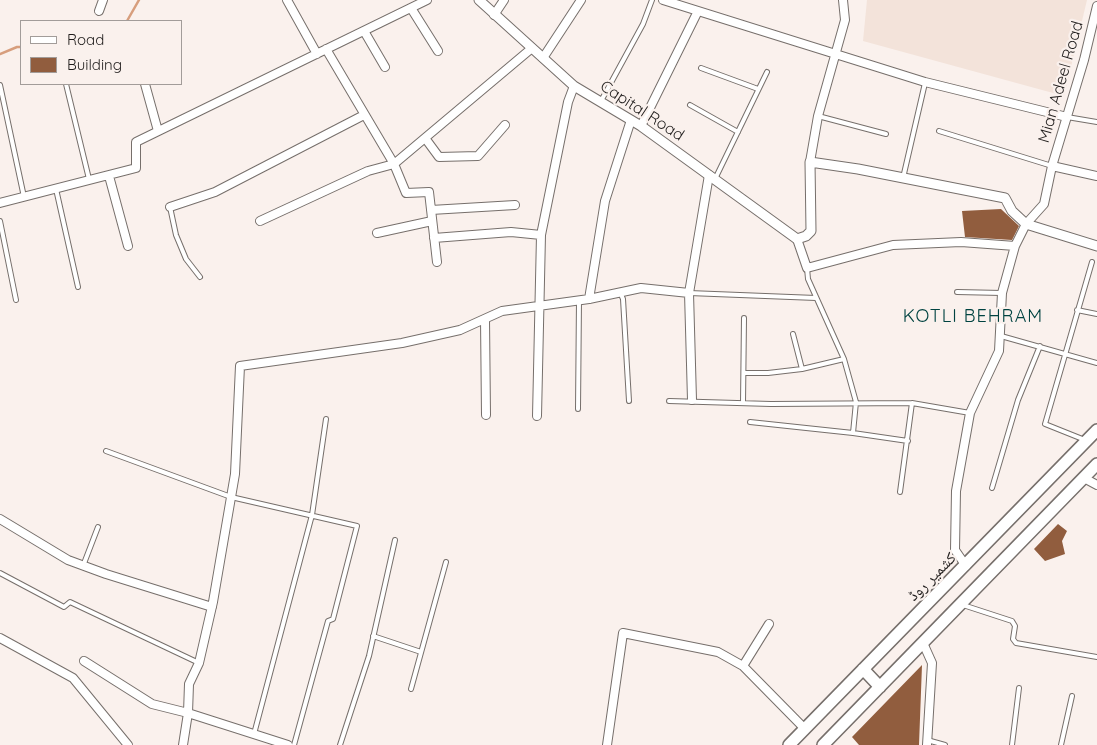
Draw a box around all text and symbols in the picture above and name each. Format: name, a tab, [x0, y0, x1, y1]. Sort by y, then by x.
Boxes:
street label: Mian Adeel Road	[1034, 19, 1088, 145]
legend	[20, 20, 182, 85]
text: Road	[67, 30, 104, 49]
text: Building	[67, 55, 122, 74]
street label: Capital Road	[596, 77, 688, 145]
district label: KOTLI BEHRAM	[901, 306, 1045, 328]
street label: کشمیر روڈ	[904, 549, 960, 605]

